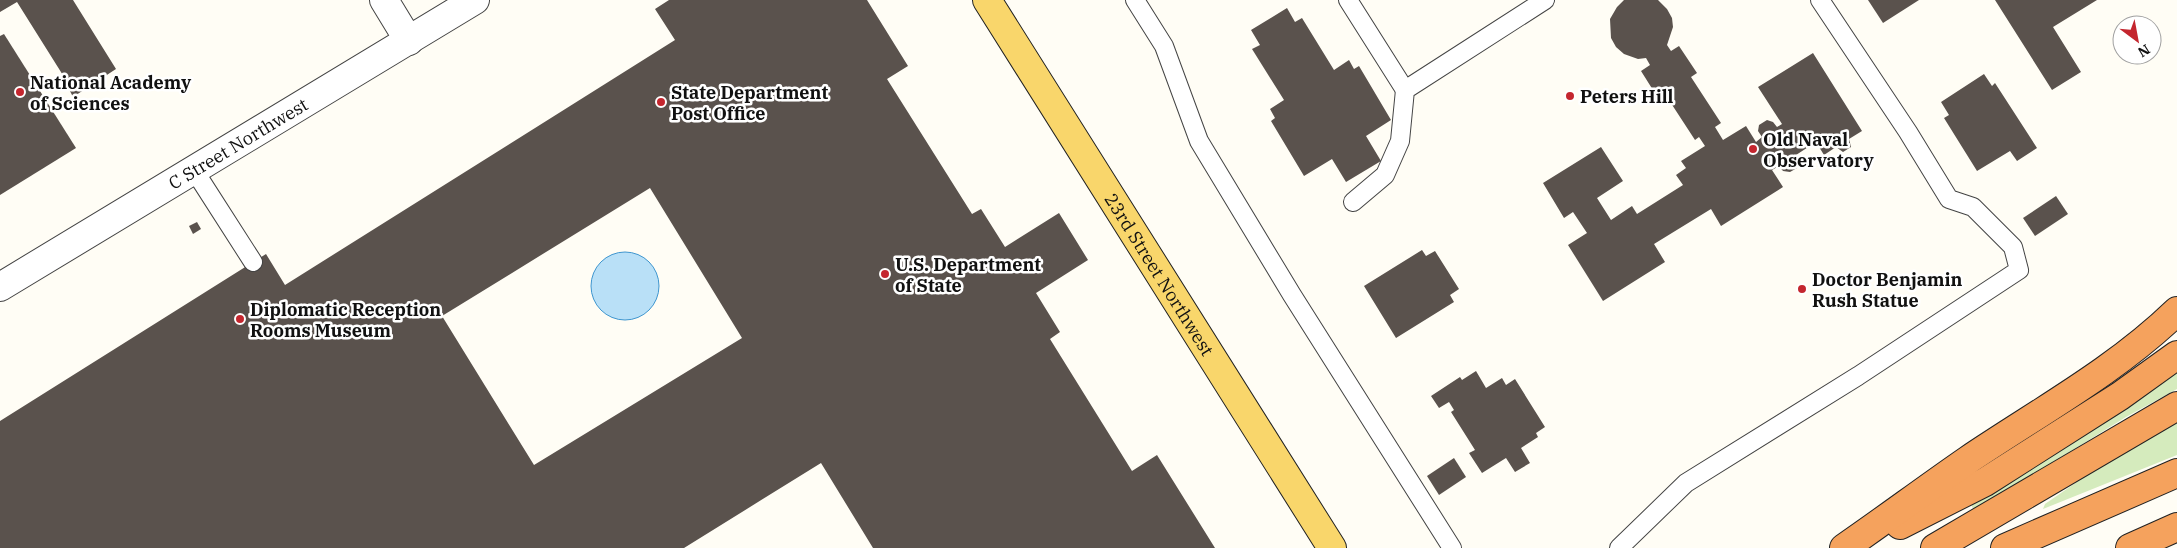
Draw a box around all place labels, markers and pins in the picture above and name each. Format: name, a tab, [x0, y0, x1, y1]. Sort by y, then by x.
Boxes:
place label: National Academy of Sciences	[30, 71, 192, 115]
place label: State Department Post Office	[671, 81, 828, 125]
place label: Peters Hill	[1580, 85, 1674, 108]
marker: National Academy of Sciences	[14, 86, 26, 98]
marker: Peters Hill	[1564, 90, 1576, 102]
marker: State Department Post Office	[655, 96, 667, 108]
place label: Old Naval Observatory	[1763, 128, 1874, 172]
marker: Old Naval Observatory	[1747, 143, 1759, 155]
place label: U.S. Department of State	[895, 253, 1041, 297]
marker: U.S. Department of State	[879, 268, 891, 280]
place label: Doctor Benjamin Rush Statue	[1812, 268, 1962, 312]
marker: Doctor Benjamin Rush Statue	[1796, 283, 1808, 295]
place label: Diplomatic Reception Rooms Museum	[250, 298, 441, 342]
marker: Diplomatic Reception Rooms Museum	[234, 313, 246, 325]

